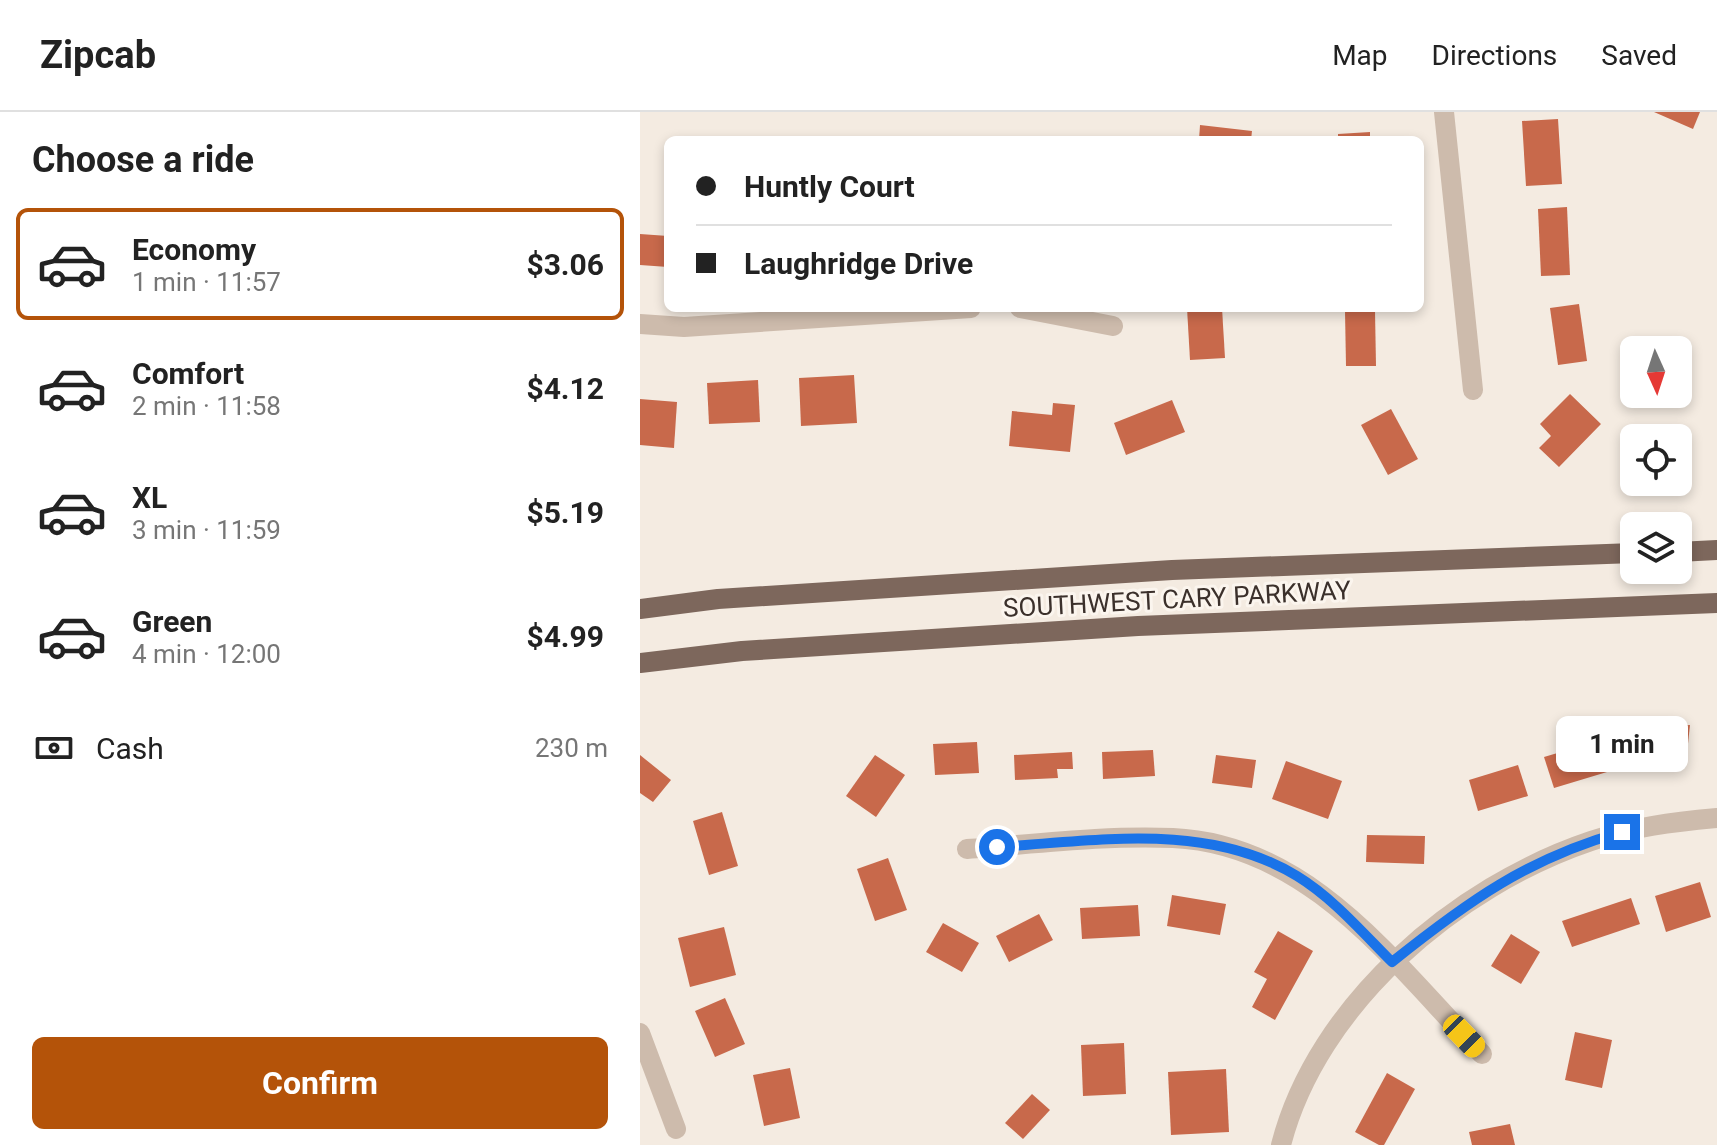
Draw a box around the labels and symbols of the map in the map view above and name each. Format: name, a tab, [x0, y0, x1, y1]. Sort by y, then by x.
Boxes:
north arrow	[1620, 336, 1692, 408]
street label: SOUTHWEST CARY PARKWAY	[1002, 575, 1352, 623]
callout: 1 min	[1556, 716, 1688, 772]
route end	[1604, 814, 1640, 850]
route start	[979, 829, 1015, 865]
car	[1439, 1010, 1489, 1062]

